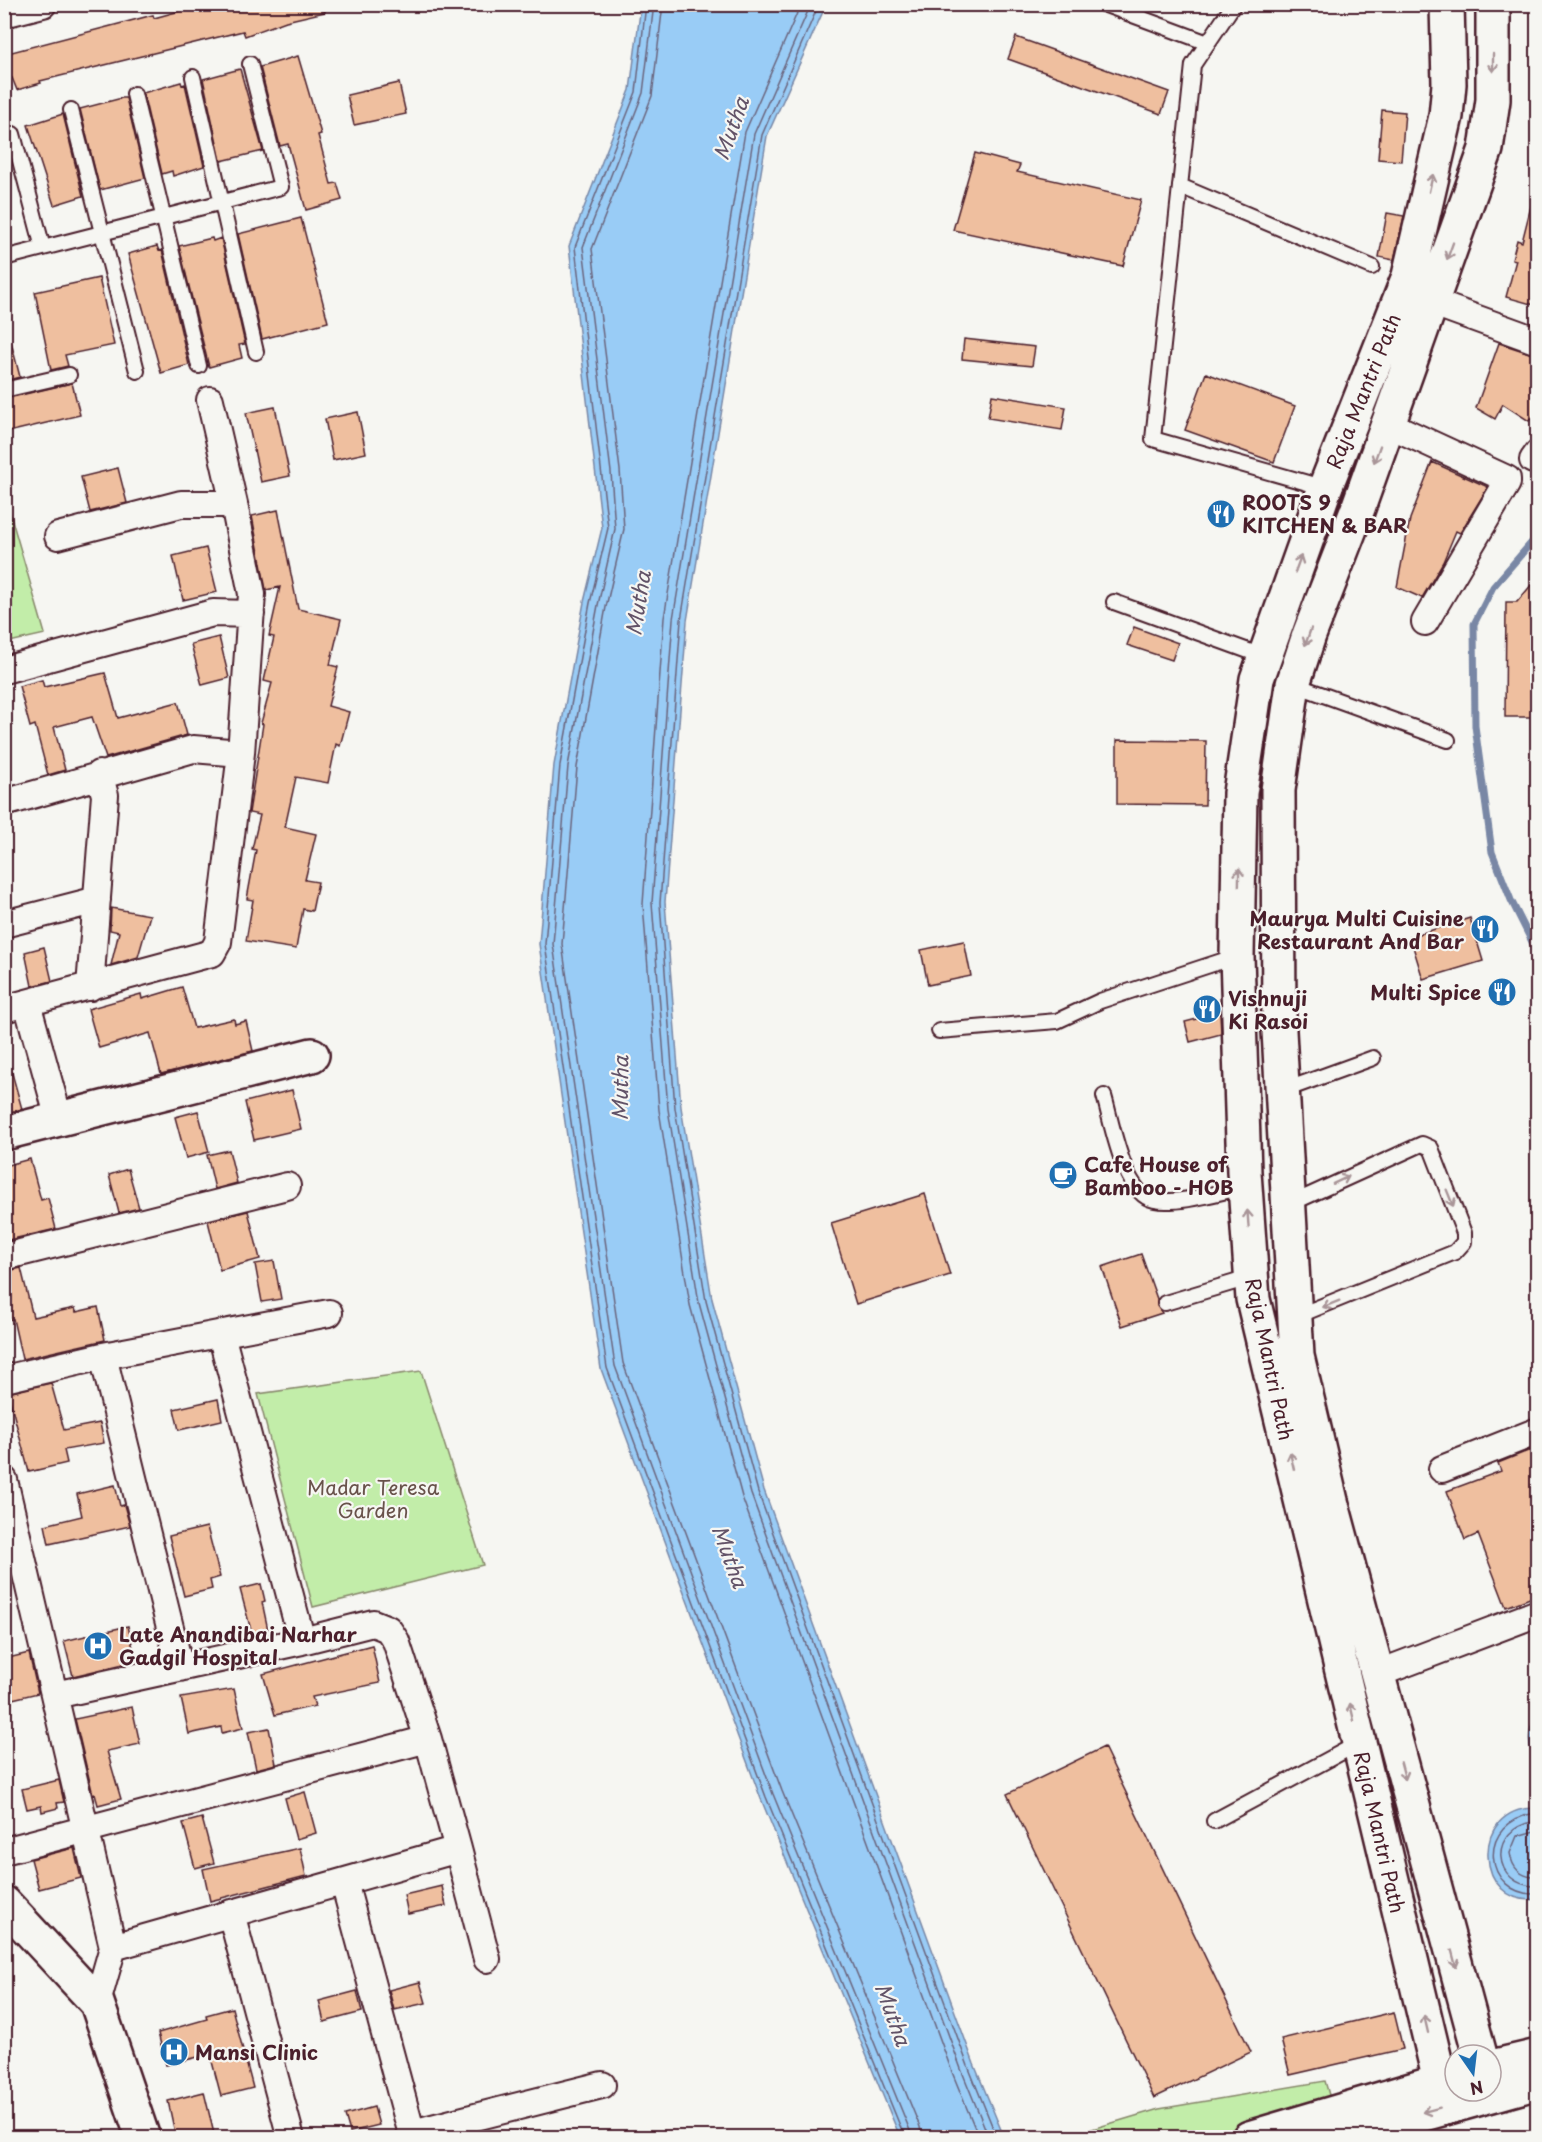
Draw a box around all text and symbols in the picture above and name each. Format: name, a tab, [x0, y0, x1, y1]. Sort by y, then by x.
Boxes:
one-way arrow	[1487, 52, 1499, 72]
water label: Mutha	[704, 91, 756, 164]
one-way arrow	[1425, 173, 1437, 192]
one-way arrow	[1443, 241, 1454, 260]
street label: Raja Mantri Path	[1318, 309, 1408, 473]
one-way arrow	[1370, 445, 1381, 463]
place label: ROOTS 9 KITCHEN & BAR	[1242, 487, 1408, 540]
restaurant icon: ROOTS 9 KITCHEN & BAR	[1205, 498, 1237, 530]
one-way arrow	[1293, 555, 1304, 574]
water label: Mutha	[616, 567, 658, 638]
one-way arrow	[1302, 627, 1313, 646]
one-way arrow	[1233, 868, 1245, 888]
place label: Maurya Multi Cuisine Restaurant And Bar	[1250, 903, 1465, 956]
restaurant icon: Maurya Multi Cuisine Restaurant And Bar	[1469, 913, 1501, 945]
restaurant icon: Multi Spice	[1486, 976, 1518, 1008]
place label: Multi Spice	[1370, 977, 1481, 1007]
place label: Vishnuji Ki Rasoi	[1228, 983, 1308, 1036]
restaurant icon: Vishnuji Ki Rasoi	[1191, 993, 1223, 1025]
water label: Mutha	[602, 1054, 636, 1121]
place label: Cafe House of Bamboo - HOB	[1084, 1149, 1234, 1202]
cafe icon: Cafe House of Bamboo - HOB	[1047, 1159, 1079, 1191]
one-way arrow	[1332, 1174, 1350, 1186]
one-way arrow	[1446, 1188, 1457, 1207]
one-way arrow	[1242, 1209, 1253, 1229]
street label: Raja Mantri Path	[1238, 1275, 1302, 1443]
one-way arrow	[1322, 1299, 1340, 1310]
one-way arrow	[1286, 1452, 1297, 1471]
park label: Madar Teresa Garden	[307, 1472, 440, 1525]
water label: Mutha	[705, 1520, 757, 1593]
place label: Late Anandibai Narhar Gadgil Hospital	[119, 1619, 358, 1672]
hospital icon: Late Anandibai Narhar Gadgil Hospital	[82, 1630, 114, 1662]
one-way arrow	[1345, 1703, 1357, 1722]
street label: Raja Mantri Path	[1347, 1748, 1413, 1916]
one-way arrow	[1398, 1761, 1410, 1780]
one-way arrow	[1449, 1949, 1461, 1968]
water label: Mutha	[868, 1978, 920, 2051]
one-way arrow	[1420, 2015, 1432, 2034]
hospital icon: Mansi Clinic	[158, 2036, 190, 2068]
place label: Mansi Clinic	[195, 2037, 318, 2067]
north arrow	[1443, 2043, 1503, 2103]
text: N	[1468, 2075, 1486, 2102]
one-way arrow	[1422, 2105, 1441, 2116]

